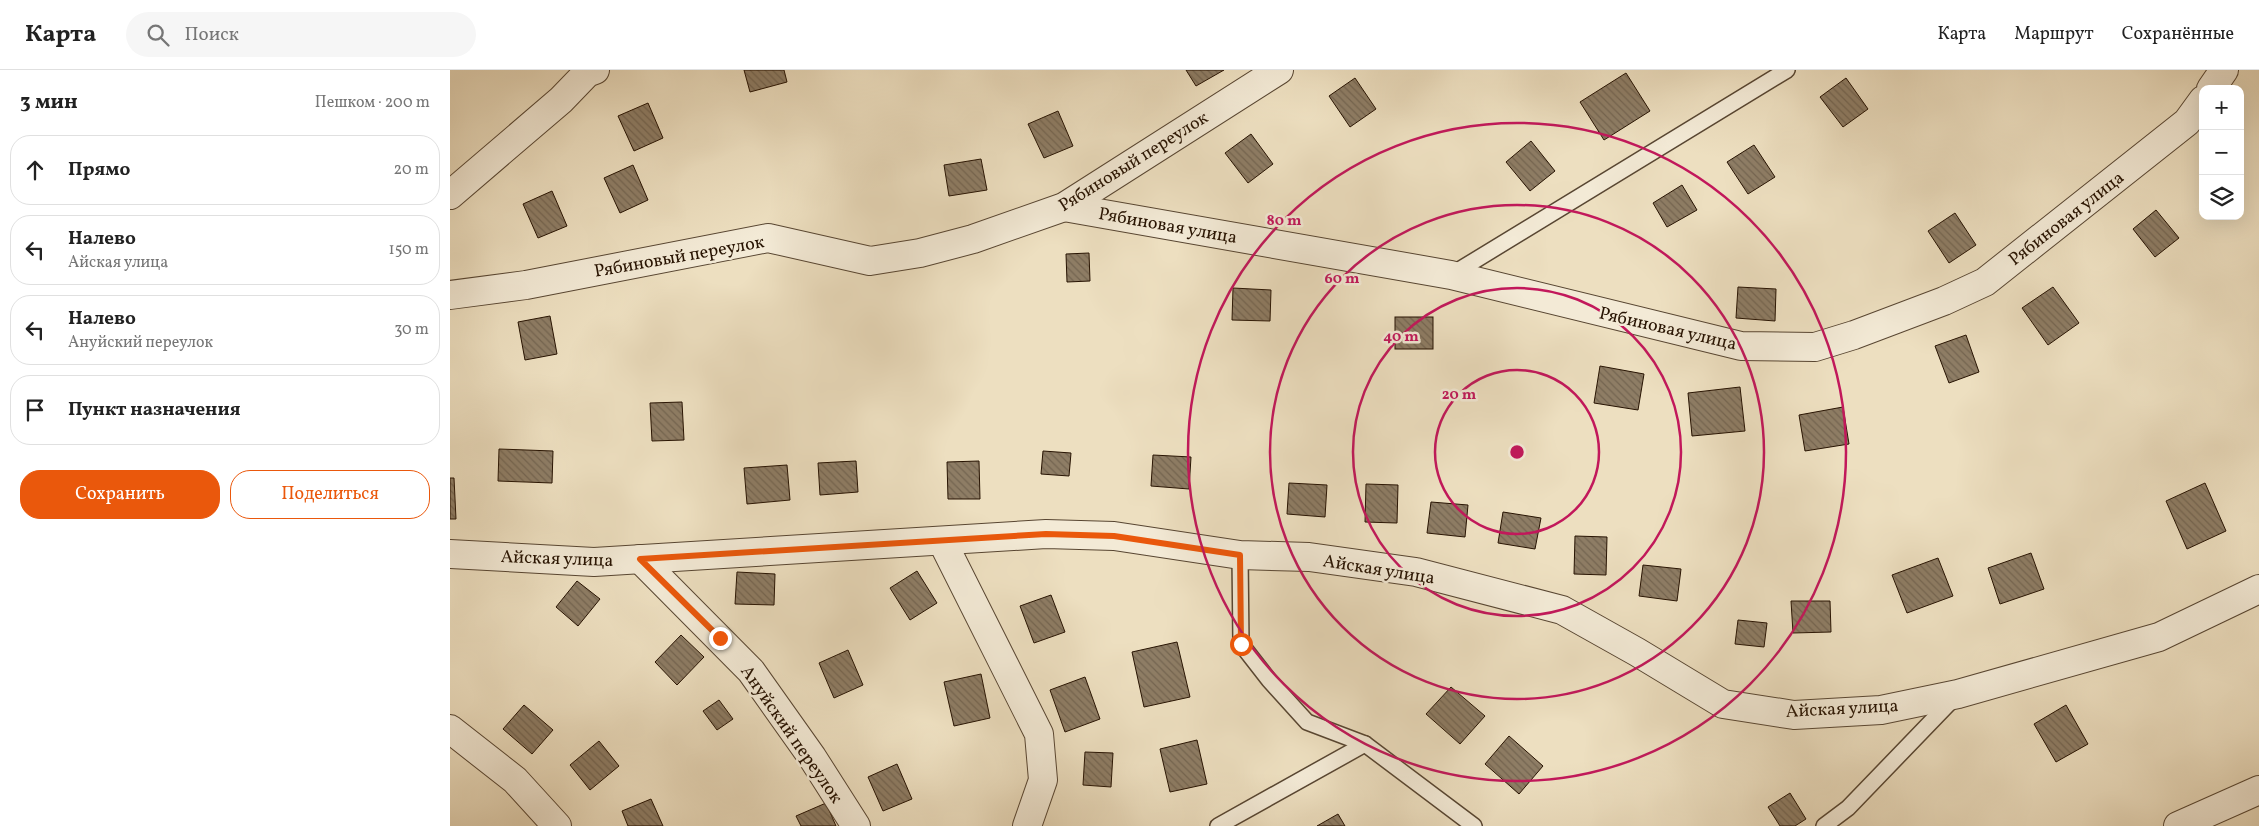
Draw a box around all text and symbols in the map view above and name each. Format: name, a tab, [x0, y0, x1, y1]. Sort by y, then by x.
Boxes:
search box	[126, 12, 476, 57]
text: Карта	[25, 18, 96, 52]
icon: search	[144, 21, 172, 49]
text: Поиск	[184, 22, 239, 48]
text: Карта	[1937, 22, 1986, 47]
text: Маршрут	[2014, 22, 2094, 47]
text: Сохранённые	[2122, 22, 2234, 47]
map controls	[2199, 85, 2244, 220]
button: +	[2199, 85, 2244, 130]
text: 3 мин	[20, 88, 78, 117]
text: Пешком · 200 m	[315, 92, 430, 114]
street label: Рябиновый переулок	[1054, 106, 1214, 219]
button: −	[2199, 130, 2244, 175]
icon: ahead	[21, 156, 49, 184]
text: Прямо	[68, 157, 130, 183]
text: 20 m	[394, 159, 429, 181]
street label: Рябиновая улица	[2004, 166, 2130, 272]
button: layers	[2199, 175, 2244, 220]
street label: Рябиновая улица	[1096, 202, 1239, 251]
text: 80 m	[1267, 211, 1302, 232]
text: Налево	[68, 226, 136, 252]
street label: Рябиновый переулок	[592, 230, 767, 285]
icon: left	[21, 236, 49, 264]
text: 150 m	[388, 239, 429, 261]
text: Айская улица	[68, 252, 168, 274]
text: 60 m	[1325, 269, 1360, 290]
street label: Рябиновая улица	[1596, 301, 1739, 357]
text: Налево	[68, 306, 136, 332]
icon: left	[21, 316, 49, 344]
text: 30 m	[394, 319, 429, 341]
text: 40 m	[1383, 327, 1419, 348]
text: Ануйский переулок	[68, 332, 213, 354]
text: 20 m	[1442, 385, 1477, 406]
icon: arrive	[21, 396, 49, 424]
text: Пункт назначения	[68, 397, 241, 423]
centre of rings	[1508, 443, 1526, 461]
button: Сохранить	[20, 470, 220, 519]
button: Поделиться	[230, 470, 430, 519]
street label: Айская улица	[500, 545, 614, 574]
street label: Айская улица	[1321, 549, 1436, 592]
route end	[709, 627, 732, 650]
route start	[1230, 633, 1253, 656]
street label: Ануйский переулок	[734, 661, 848, 809]
street label: Айская улица	[1785, 694, 1899, 725]

